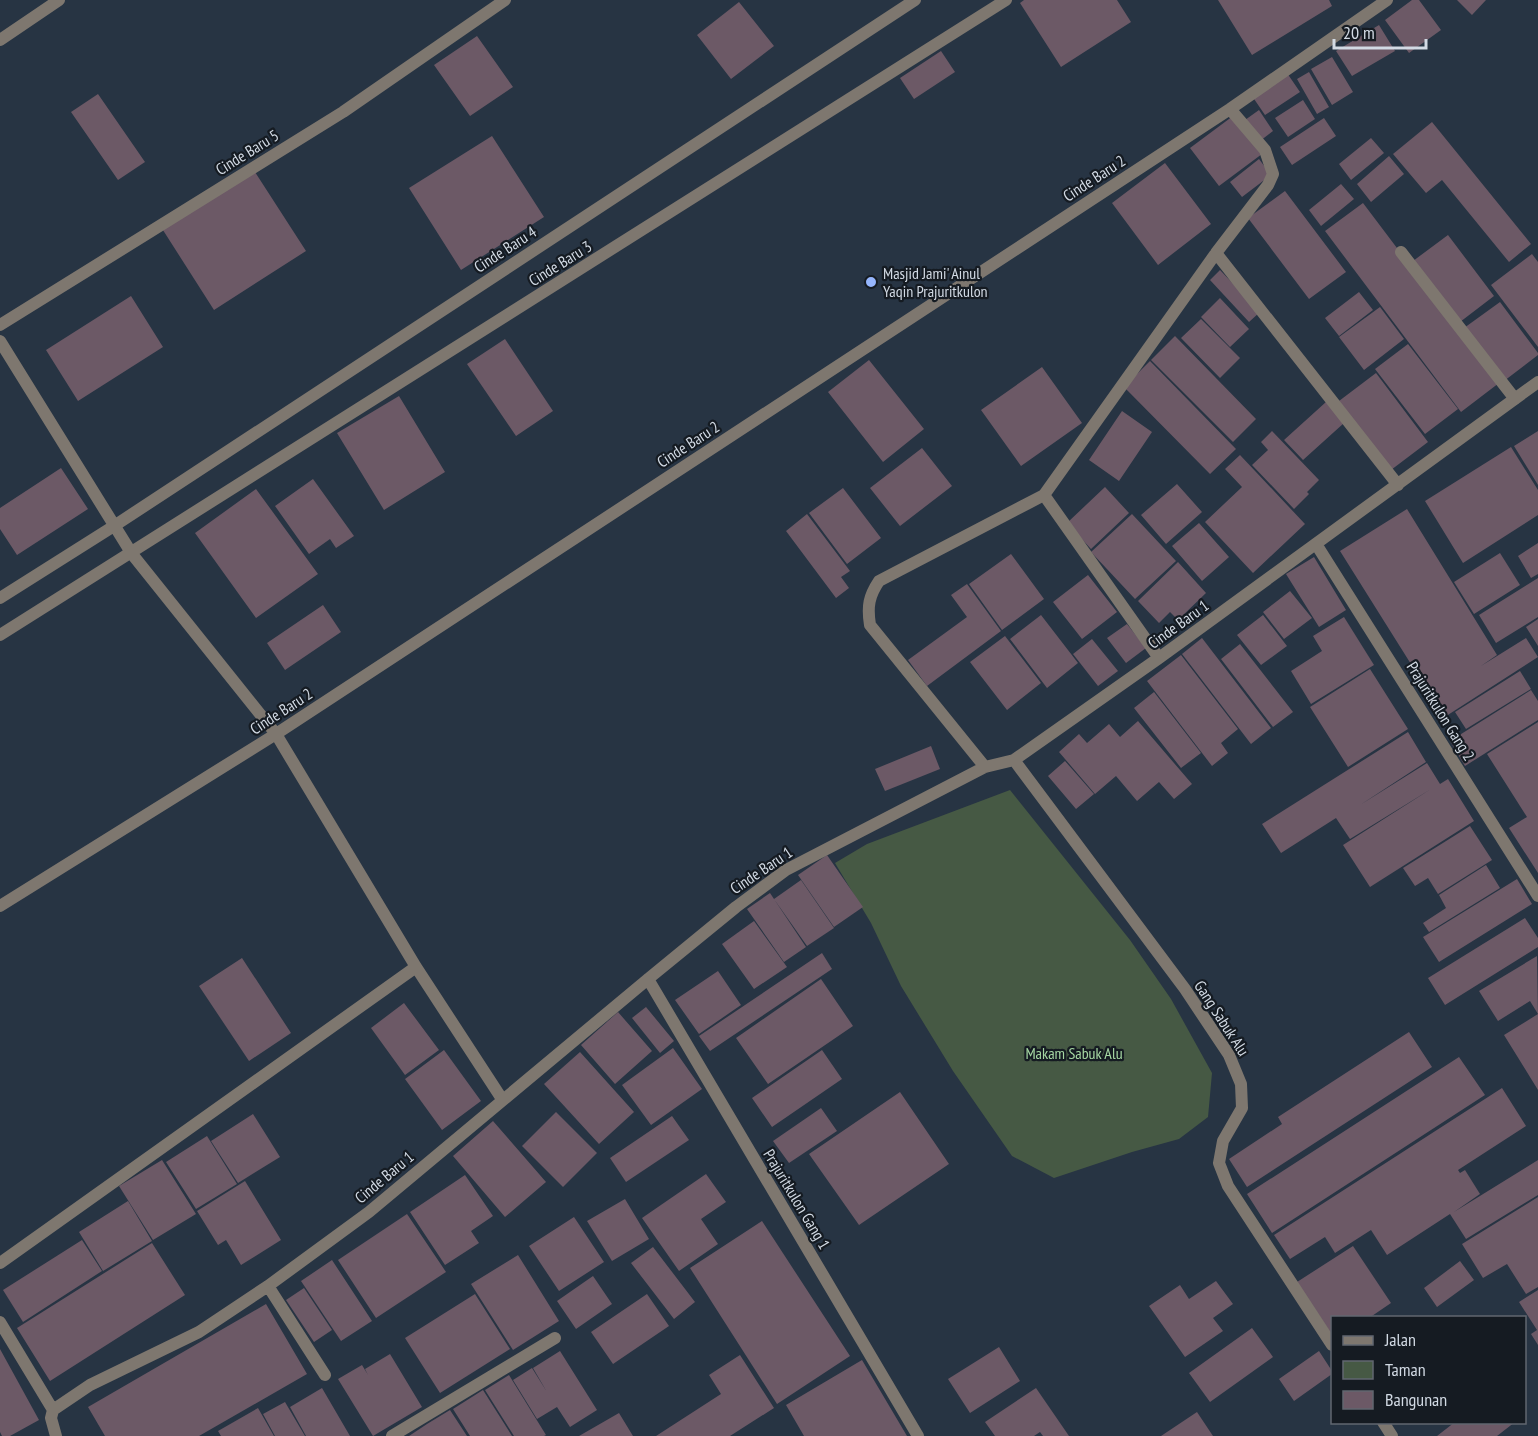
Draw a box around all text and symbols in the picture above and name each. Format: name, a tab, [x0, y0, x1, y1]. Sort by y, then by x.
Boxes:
scale bar	[1334, 12, 1426, 50]
text: 20 m	[1343, 21, 1375, 44]
street label: Cinde Baru 5	[212, 125, 282, 179]
street label: Cinde Baru 2	[1059, 150, 1129, 206]
street label: Cinde Baru 4	[470, 221, 540, 277]
street label: Cinde Baru 3	[525, 236, 595, 290]
place label: Masjid Jami' Ainul Yaqin Prajuritkulon	[883, 263, 988, 301]
marker: Masjid Jami' Ainul Yaqin Prajuritkulon	[864, 275, 878, 289]
street label: Cinde Baru 2	[653, 416, 723, 472]
street label: Cinde Baru 1	[1144, 595, 1212, 653]
street label: Prajuritkulon Gang 2	[1403, 658, 1479, 764]
street label: Cinde Baru 2	[246, 683, 316, 739]
street label: Cinde Baru 1	[726, 842, 796, 898]
street label: Gang Sabuk Alu	[1190, 977, 1254, 1059]
park label: Makam Sabuk Alu	[1025, 1043, 1123, 1063]
street label: Prajuritkulon Gang 1	[759, 1145, 835, 1253]
street label: Cinde Baru 1	[351, 1147, 417, 1207]
legend	[1331, 1316, 1526, 1424]
text: Jalan	[1384, 1328, 1416, 1351]
text: Taman	[1385, 1358, 1426, 1381]
text: Bangunan	[1385, 1388, 1447, 1411]

